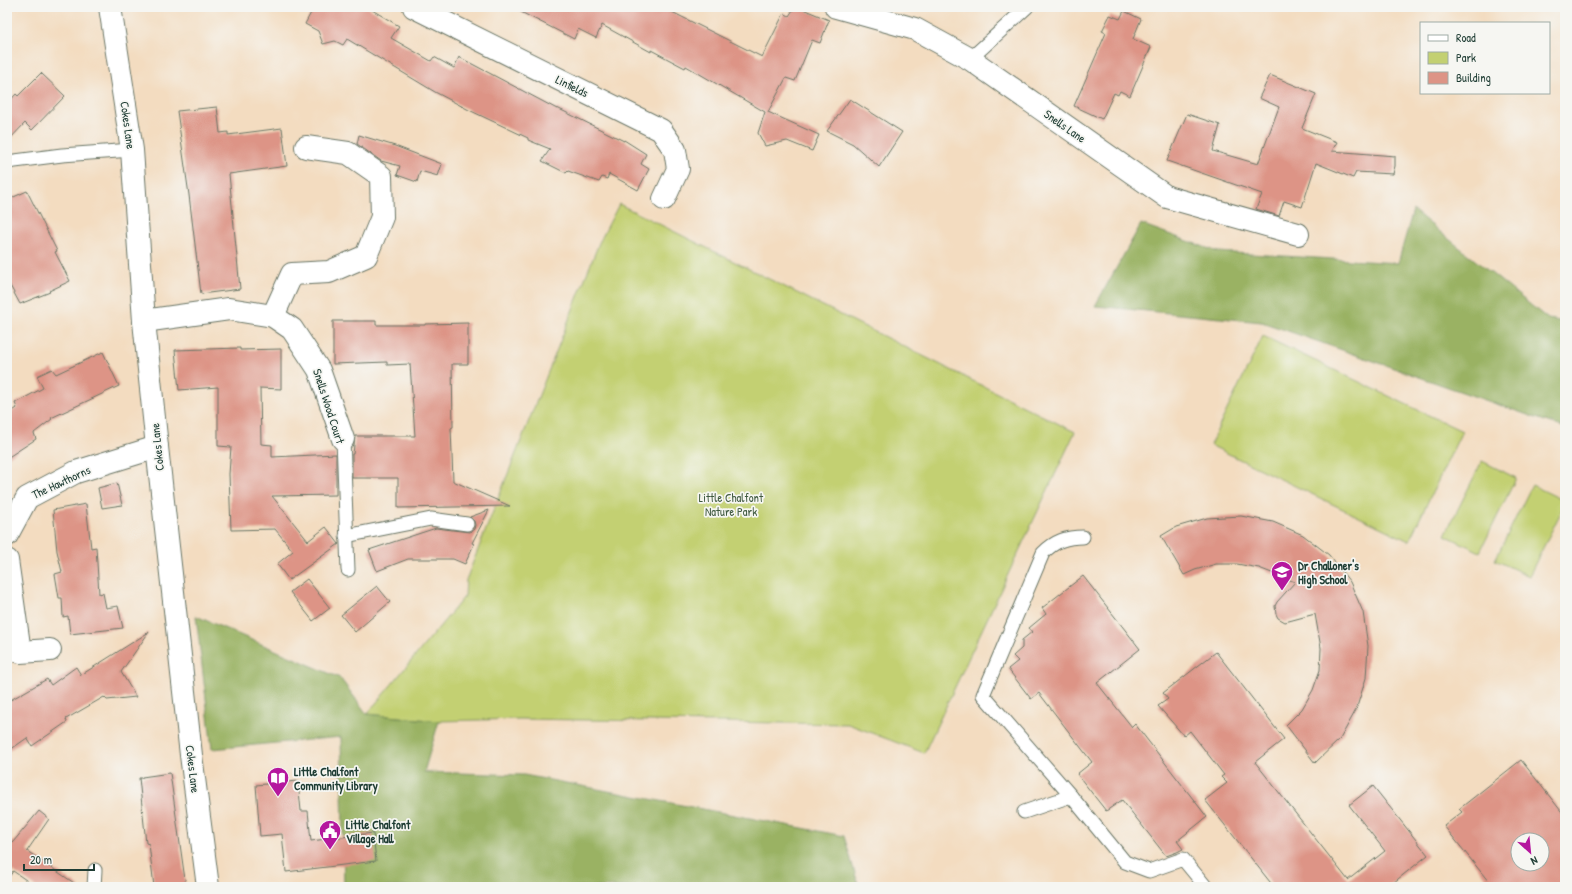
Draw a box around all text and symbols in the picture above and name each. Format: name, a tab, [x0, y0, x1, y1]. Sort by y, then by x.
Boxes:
legend	[1420, 22, 1550, 94]
text: Road	[1456, 29, 1476, 46]
text: Park	[1456, 49, 1476, 66]
text: Building	[1456, 69, 1491, 86]
street label: Linfields	[553, 71, 592, 101]
street label: Cokes Lane	[116, 100, 140, 150]
street label: Snells Lane	[1041, 105, 1090, 147]
street label: Snells Wood Court	[309, 366, 349, 446]
street label: Cokes Lane	[146, 422, 168, 472]
street label: The Hawthorns	[29, 461, 93, 503]
park label: Little Chalfont Nature Park	[699, 489, 764, 520]
place label: Dr Challoner's High School	[1298, 557, 1359, 589]
school or university icon: Dr Challoner's High School	[1269, 559, 1295, 592]
street label: Cokes Lane	[182, 744, 204, 794]
place label: Little Chalfont Community Library	[294, 763, 378, 795]
library icon: Little Chalfont Community Library	[265, 765, 291, 798]
place label: Little Chalfont Village Hall	[346, 816, 411, 848]
public building icon: Little Chalfont Village Hall	[317, 818, 343, 851]
north arrow	[1510, 832, 1550, 872]
scale bar	[24, 846, 94, 872]
text: 20 m	[30, 851, 52, 868]
text: N	[1529, 853, 1540, 869]

